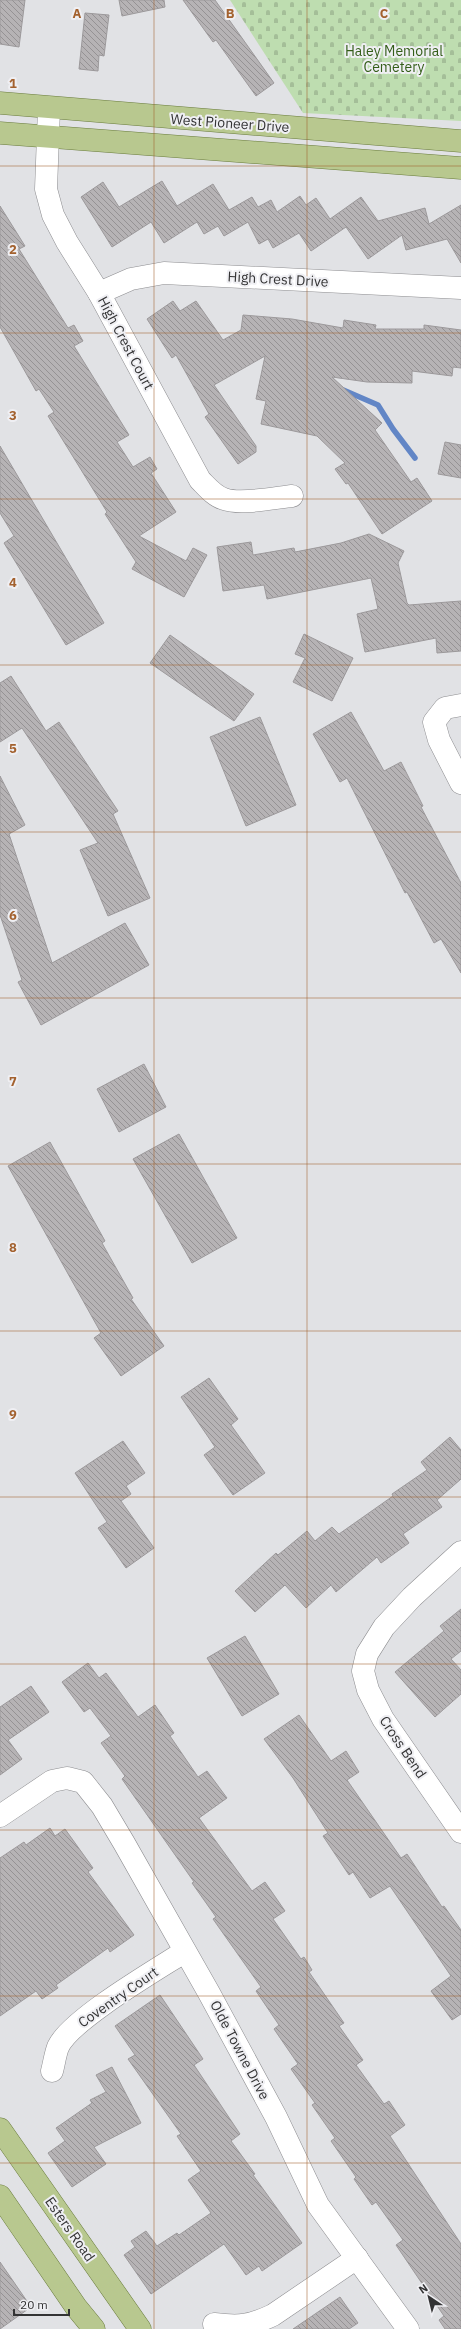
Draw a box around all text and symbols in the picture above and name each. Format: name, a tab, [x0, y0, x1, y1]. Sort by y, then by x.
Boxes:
text: A	[73, 5, 82, 22]
text: B	[226, 5, 235, 22]
text: C	[380, 5, 389, 22]
park label: Haley Memorial Cemetery	[345, 42, 443, 76]
text: 1	[9, 75, 17, 92]
street label: West Pioneer Drive	[170, 110, 290, 136]
text: 2	[9, 241, 17, 258]
street label: High Crest Drive	[227, 267, 329, 291]
street label: High Crest Court	[94, 293, 158, 393]
text: 3	[9, 407, 17, 424]
text: 4	[9, 574, 17, 591]
text: 5	[9, 740, 17, 757]
text: 6	[9, 907, 17, 924]
text: 7	[9, 1073, 17, 1090]
text: 8	[9, 1239, 17, 1256]
text: 9	[9, 1406, 17, 1423]
street label: Cross Bend	[376, 1712, 430, 1782]
street label: Coventry Court	[74, 1963, 162, 2031]
street label: Olde Towne Drive	[206, 1997, 274, 2103]
street label: Esters Road	[41, 2193, 99, 2265]
north arrow	[409, 2277, 449, 2317]
text: N	[416, 2281, 431, 2297]
scale bar	[14, 2291, 69, 2317]
text: 20 m	[20, 2297, 48, 2312]

